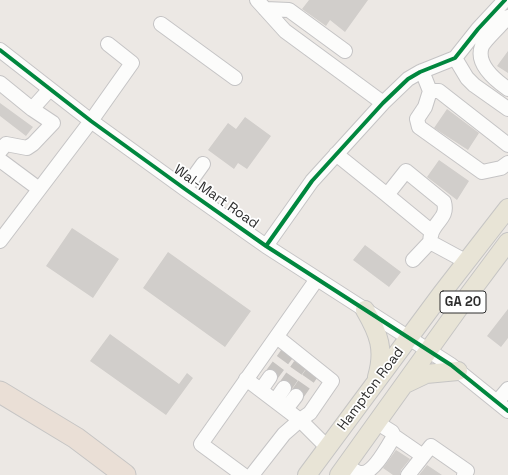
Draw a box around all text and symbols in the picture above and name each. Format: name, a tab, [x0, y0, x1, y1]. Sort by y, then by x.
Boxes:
street label: Wal-Mart Road	[170, 161, 262, 233]
road number: GA 20	[440, 291, 486, 313]
street label: Hampton Road	[334, 344, 408, 434]

